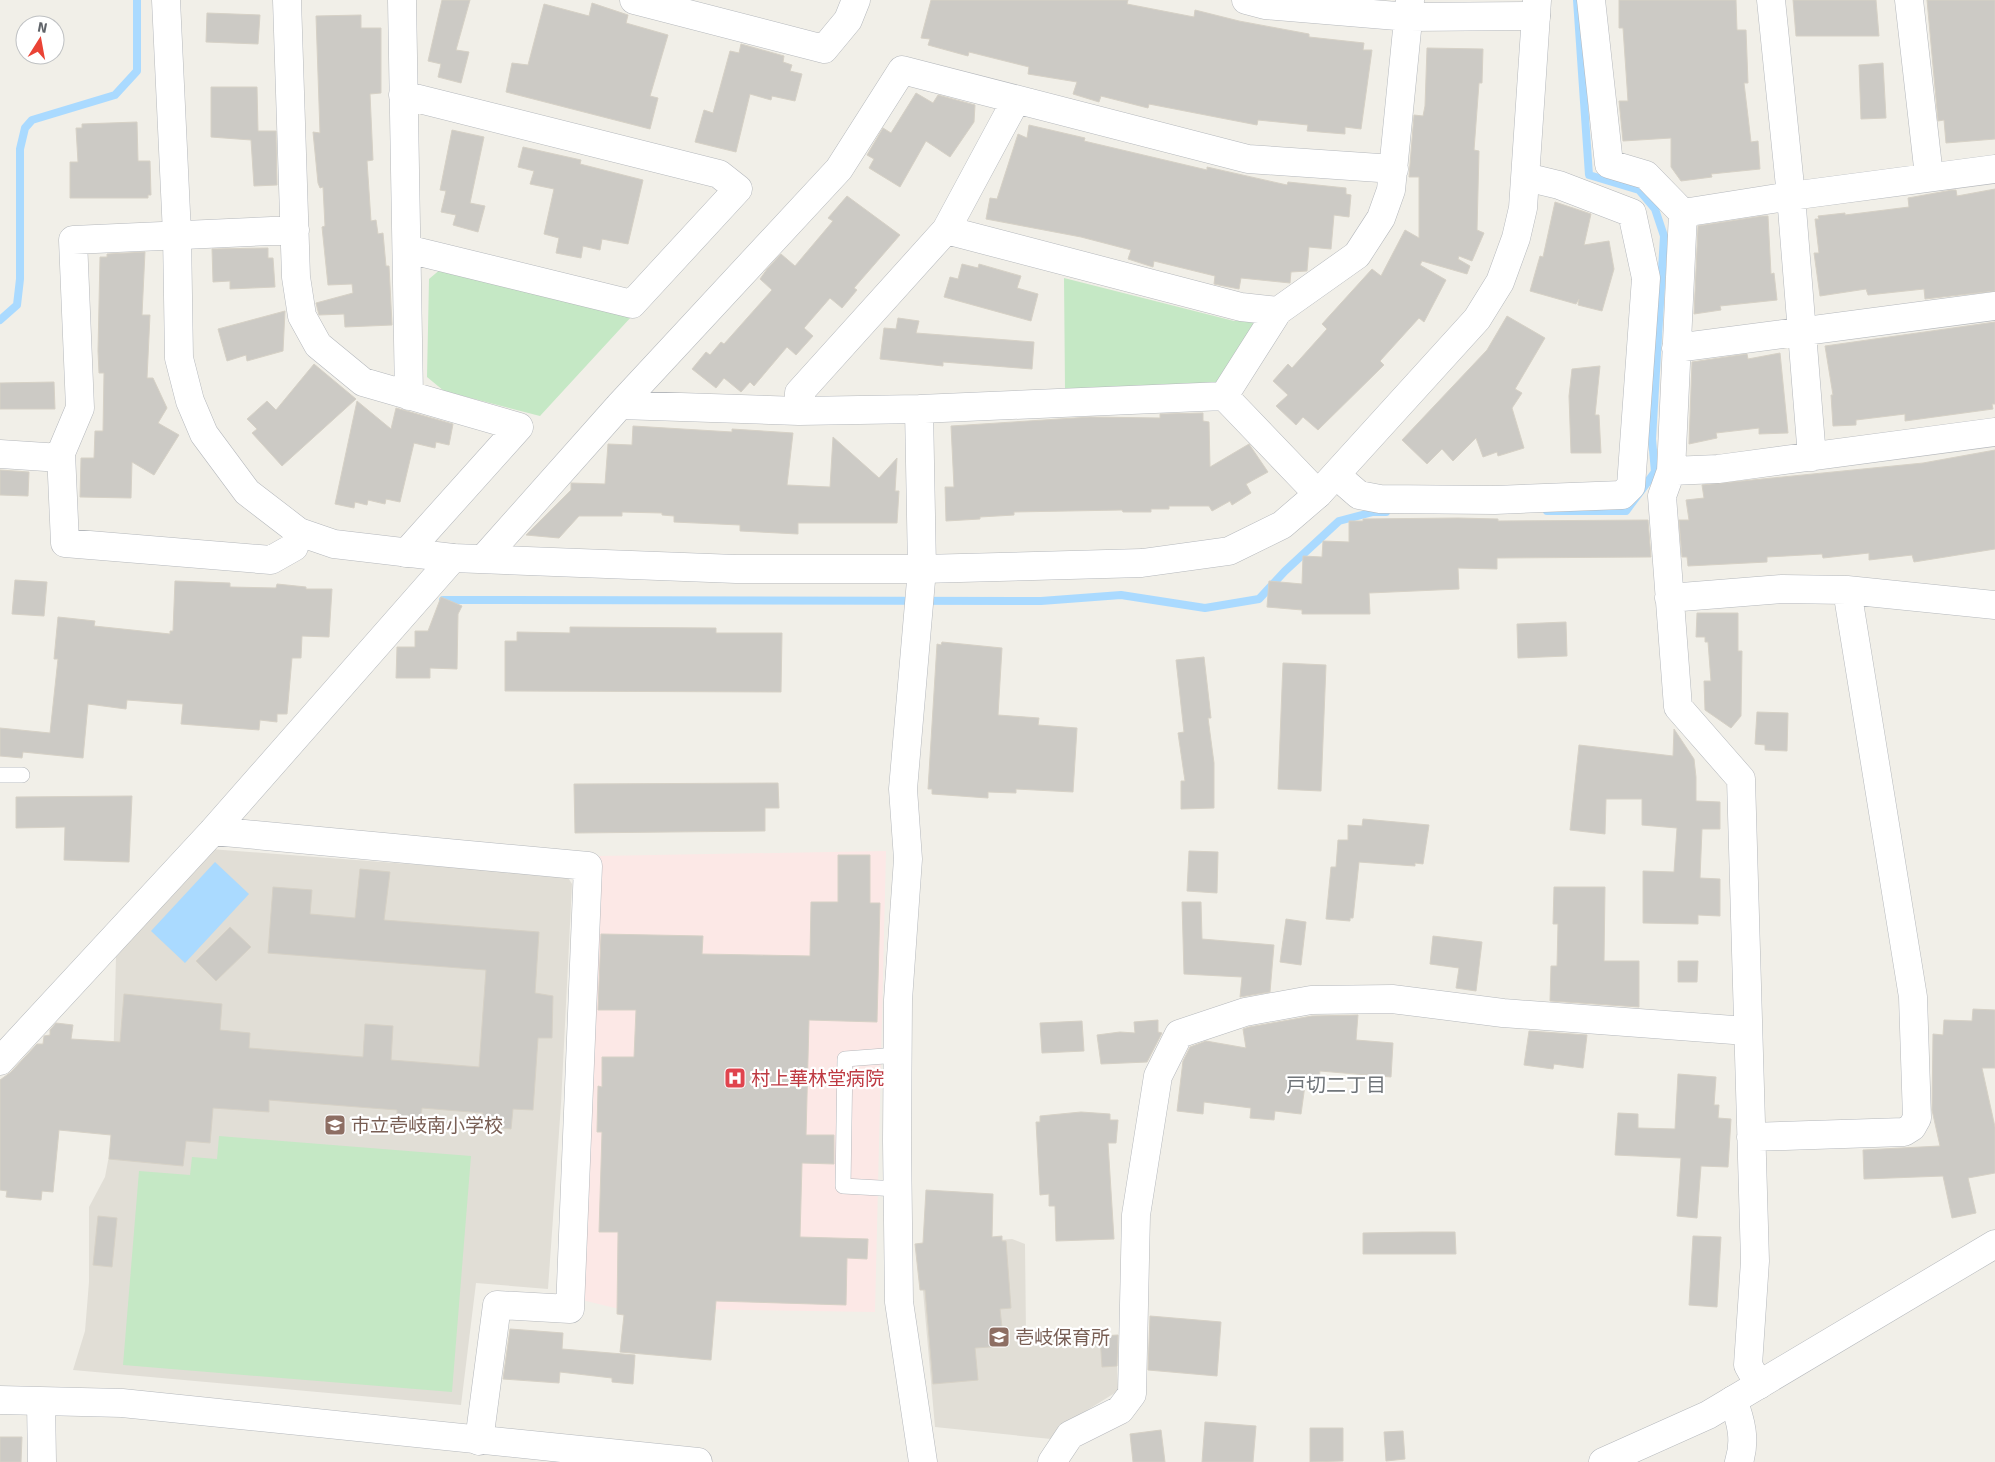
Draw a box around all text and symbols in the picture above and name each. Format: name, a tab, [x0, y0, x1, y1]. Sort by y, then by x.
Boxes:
north arrow	[15, 15, 65, 65]
text: N	[36, 18, 49, 37]
hospital icon: 村上華林堂病院	[723, 1066, 747, 1090]
place label: 村上華林堂病院	[751, 1067, 884, 1091]
district label: 戸切二丁目	[1286, 1073, 1386, 1098]
school or university icon: 市立壱岐南小学校	[323, 1113, 347, 1137]
place label: 市立壱岐南小学校	[351, 1114, 503, 1138]
school or university icon: 壱岐保育所	[987, 1325, 1011, 1349]
place label: 壱岐保育所	[1015, 1326, 1110, 1350]

